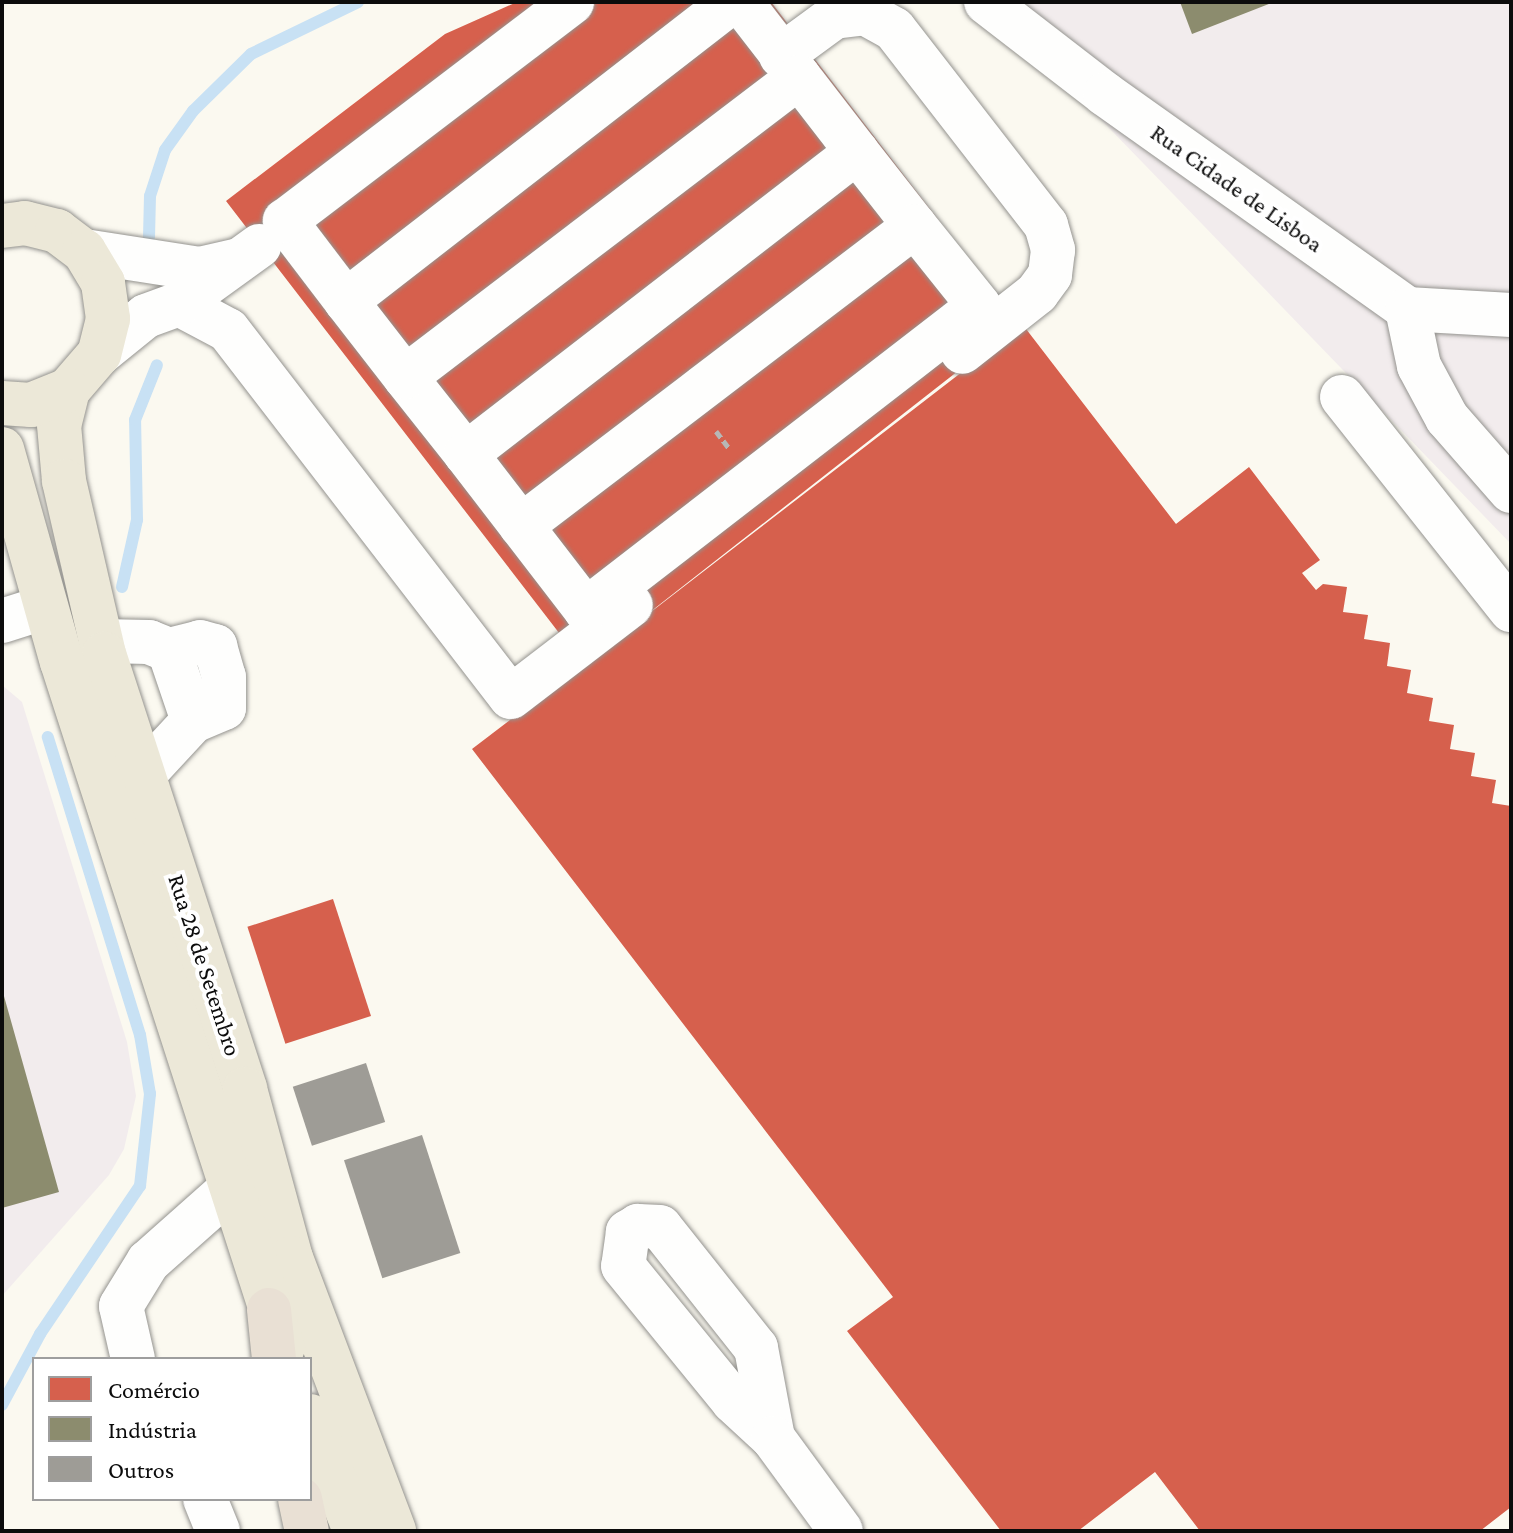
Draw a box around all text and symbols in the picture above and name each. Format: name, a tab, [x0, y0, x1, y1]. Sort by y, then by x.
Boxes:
street label: Rua Cidade de Lisboa	[1145, 118, 1329, 258]
street label: Rua 28 de Setembro	[162, 870, 248, 1060]
legend	[32, 1357, 312, 1501]
text: Comércio	[108, 1376, 200, 1403]
text: Indústria	[108, 1416, 197, 1443]
text: Outros	[108, 1456, 174, 1483]

